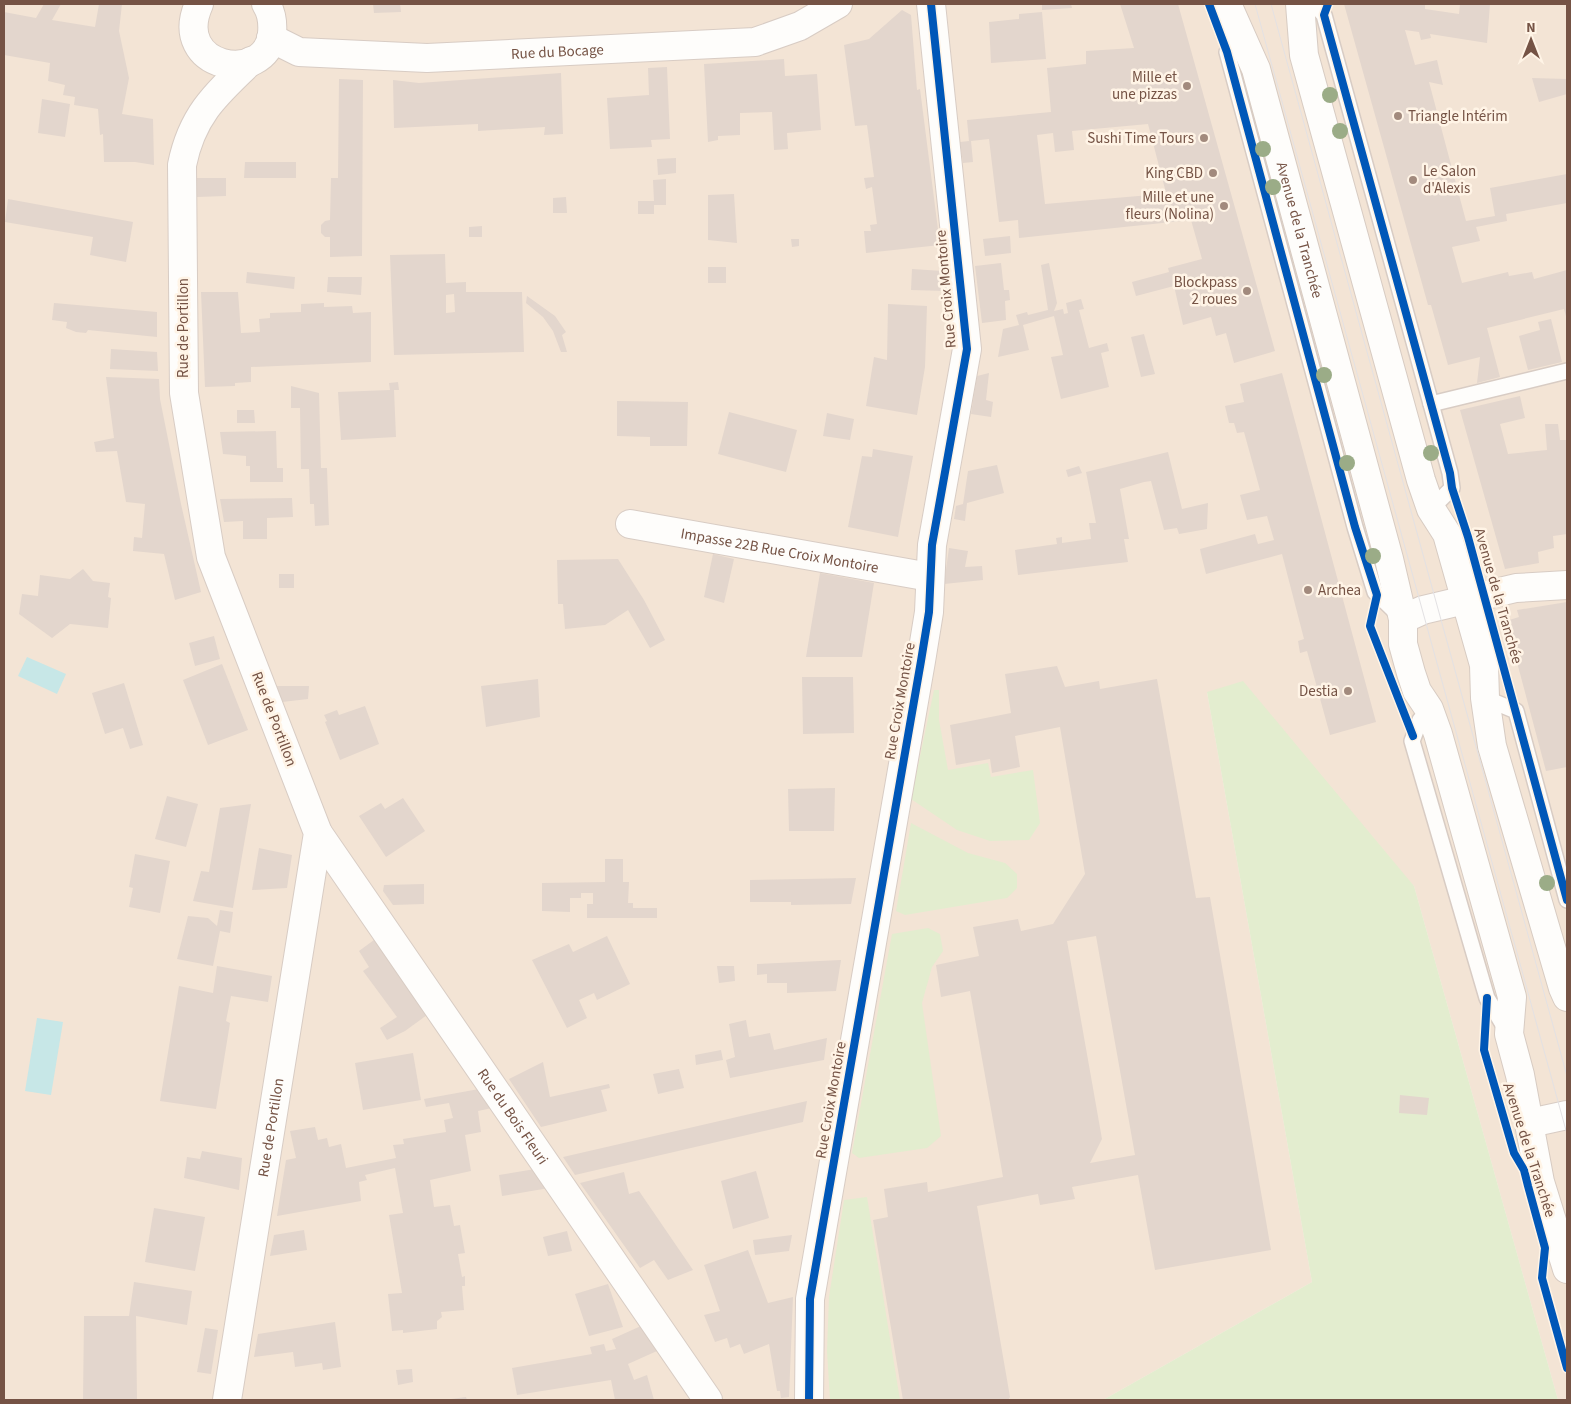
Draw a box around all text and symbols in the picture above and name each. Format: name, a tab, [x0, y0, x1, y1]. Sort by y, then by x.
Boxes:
north arrow	[1506, 15, 1556, 65]
text: N	[1526, 18, 1536, 38]
street label: Rue du Bocage	[511, 39, 604, 64]
place label: Mille et une pizzas	[1112, 67, 1177, 105]
marker: Mille et une pizzas	[1181, 80, 1193, 92]
place label: Triangle Intérim	[1408, 106, 1508, 127]
marker: Triangle Intérim	[1392, 110, 1404, 122]
place label: Sushi Time Tours	[1087, 128, 1194, 149]
marker: Sushi Time Tours	[1198, 132, 1210, 144]
street label: Avenue de la Tranchée	[1271, 159, 1328, 301]
place label: Le Salon d'Alexis	[1423, 161, 1476, 199]
place label: King CBD	[1145, 163, 1203, 184]
marker: King CBD	[1207, 167, 1219, 179]
marker: Le Salon d'Alexis	[1407, 174, 1419, 186]
place label: Mille et une fleurs (Nolina)	[1126, 187, 1214, 225]
marker: Mille et une fleurs (Nolina)	[1218, 200, 1230, 212]
street label: Rue Croix Montoire	[930, 229, 962, 349]
place label: Blockpass 2 roues	[1174, 272, 1237, 310]
street label: Rue de Portillon	[173, 278, 194, 378]
marker: Blockpass 2 roues	[1241, 285, 1253, 297]
street label: Impasse 22B Rue Croix Montoire	[679, 523, 880, 578]
street label: Avenue de la Tranchée	[1469, 526, 1527, 666]
place label: Archea	[1318, 580, 1361, 601]
marker: Archea	[1302, 584, 1314, 596]
street label: Rue Croix Montoire	[879, 641, 921, 761]
street label: Rue de Portillon	[246, 668, 302, 770]
place label: Destia	[1299, 681, 1338, 702]
marker: Destia	[1342, 685, 1354, 697]
street label: Rue Croix Montoire	[810, 1040, 852, 1160]
street label: Rue du Bois Fleuri	[472, 1064, 553, 1169]
street label: Rue de Portillon	[252, 1076, 289, 1179]
street label: Avenue de la Tranchée	[1497, 1080, 1561, 1220]

